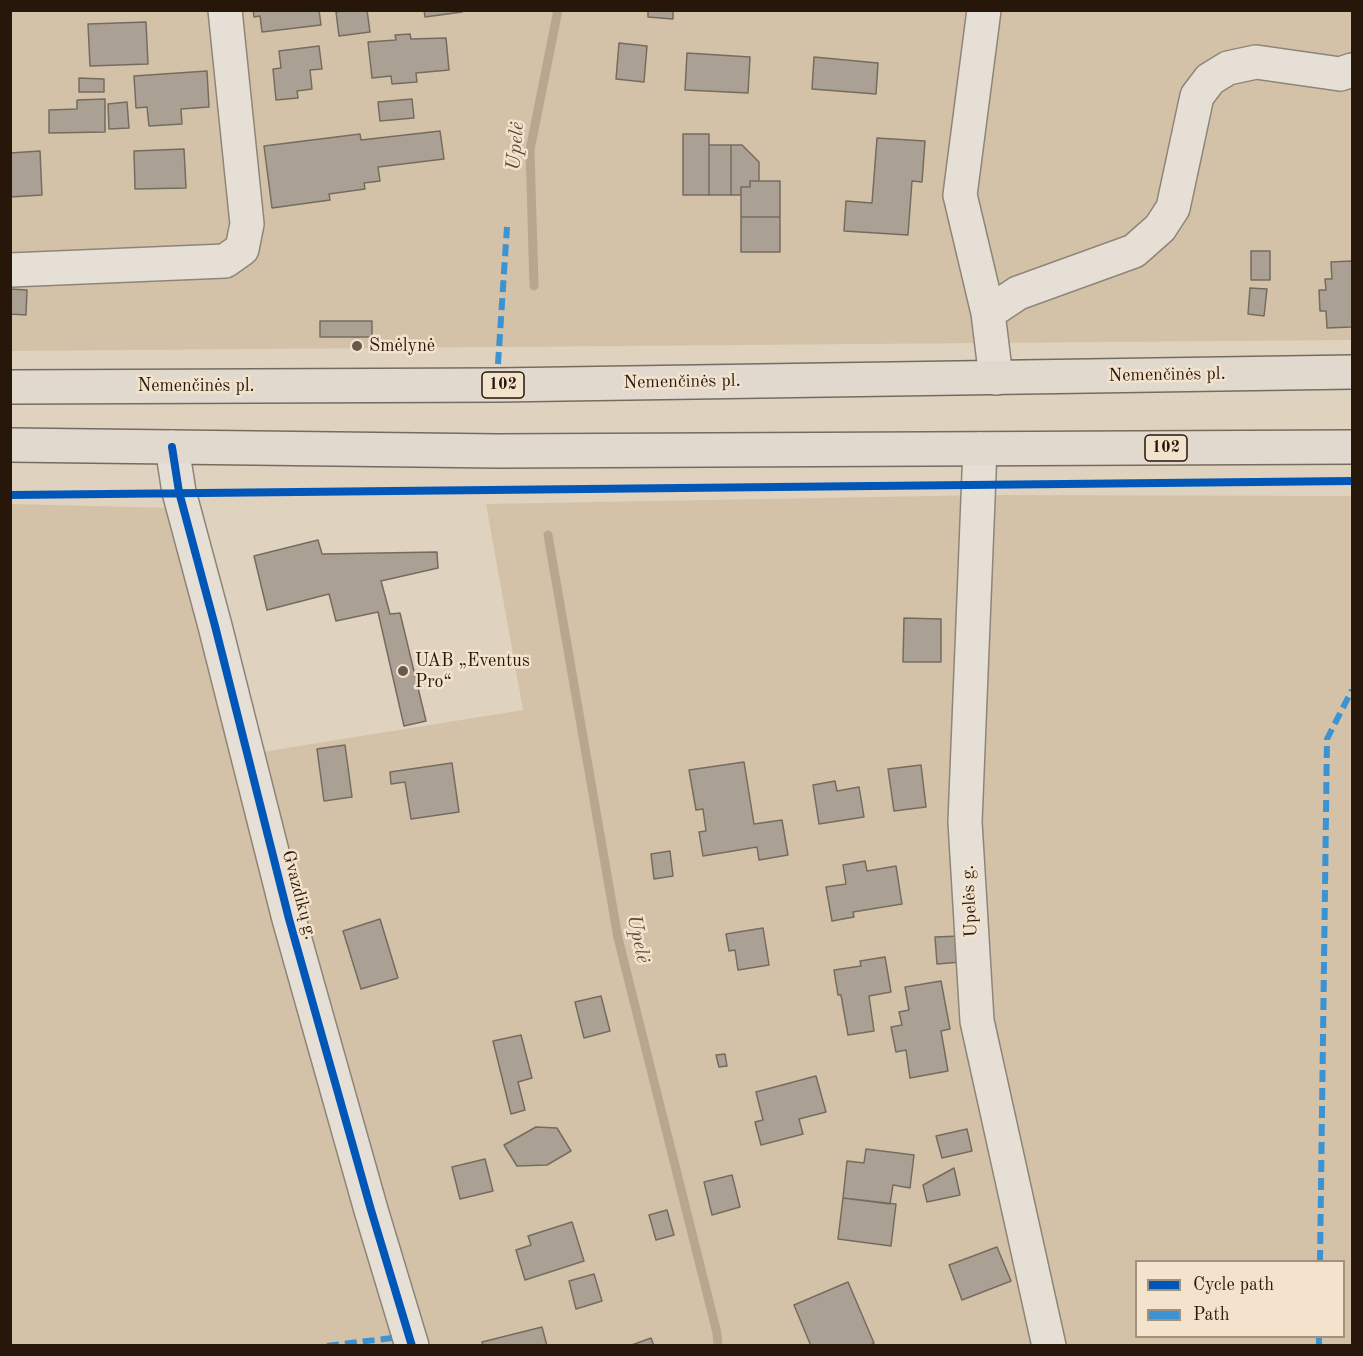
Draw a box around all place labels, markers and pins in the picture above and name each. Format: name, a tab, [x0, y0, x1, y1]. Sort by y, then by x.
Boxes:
place label: Smėlynė	[369, 335, 435, 357]
marker: Smėlynė	[350, 339, 364, 353]
place label: UAB „Eventus Pro“	[415, 650, 530, 692]
marker: UAB „Eventus Pro“	[396, 664, 410, 678]

